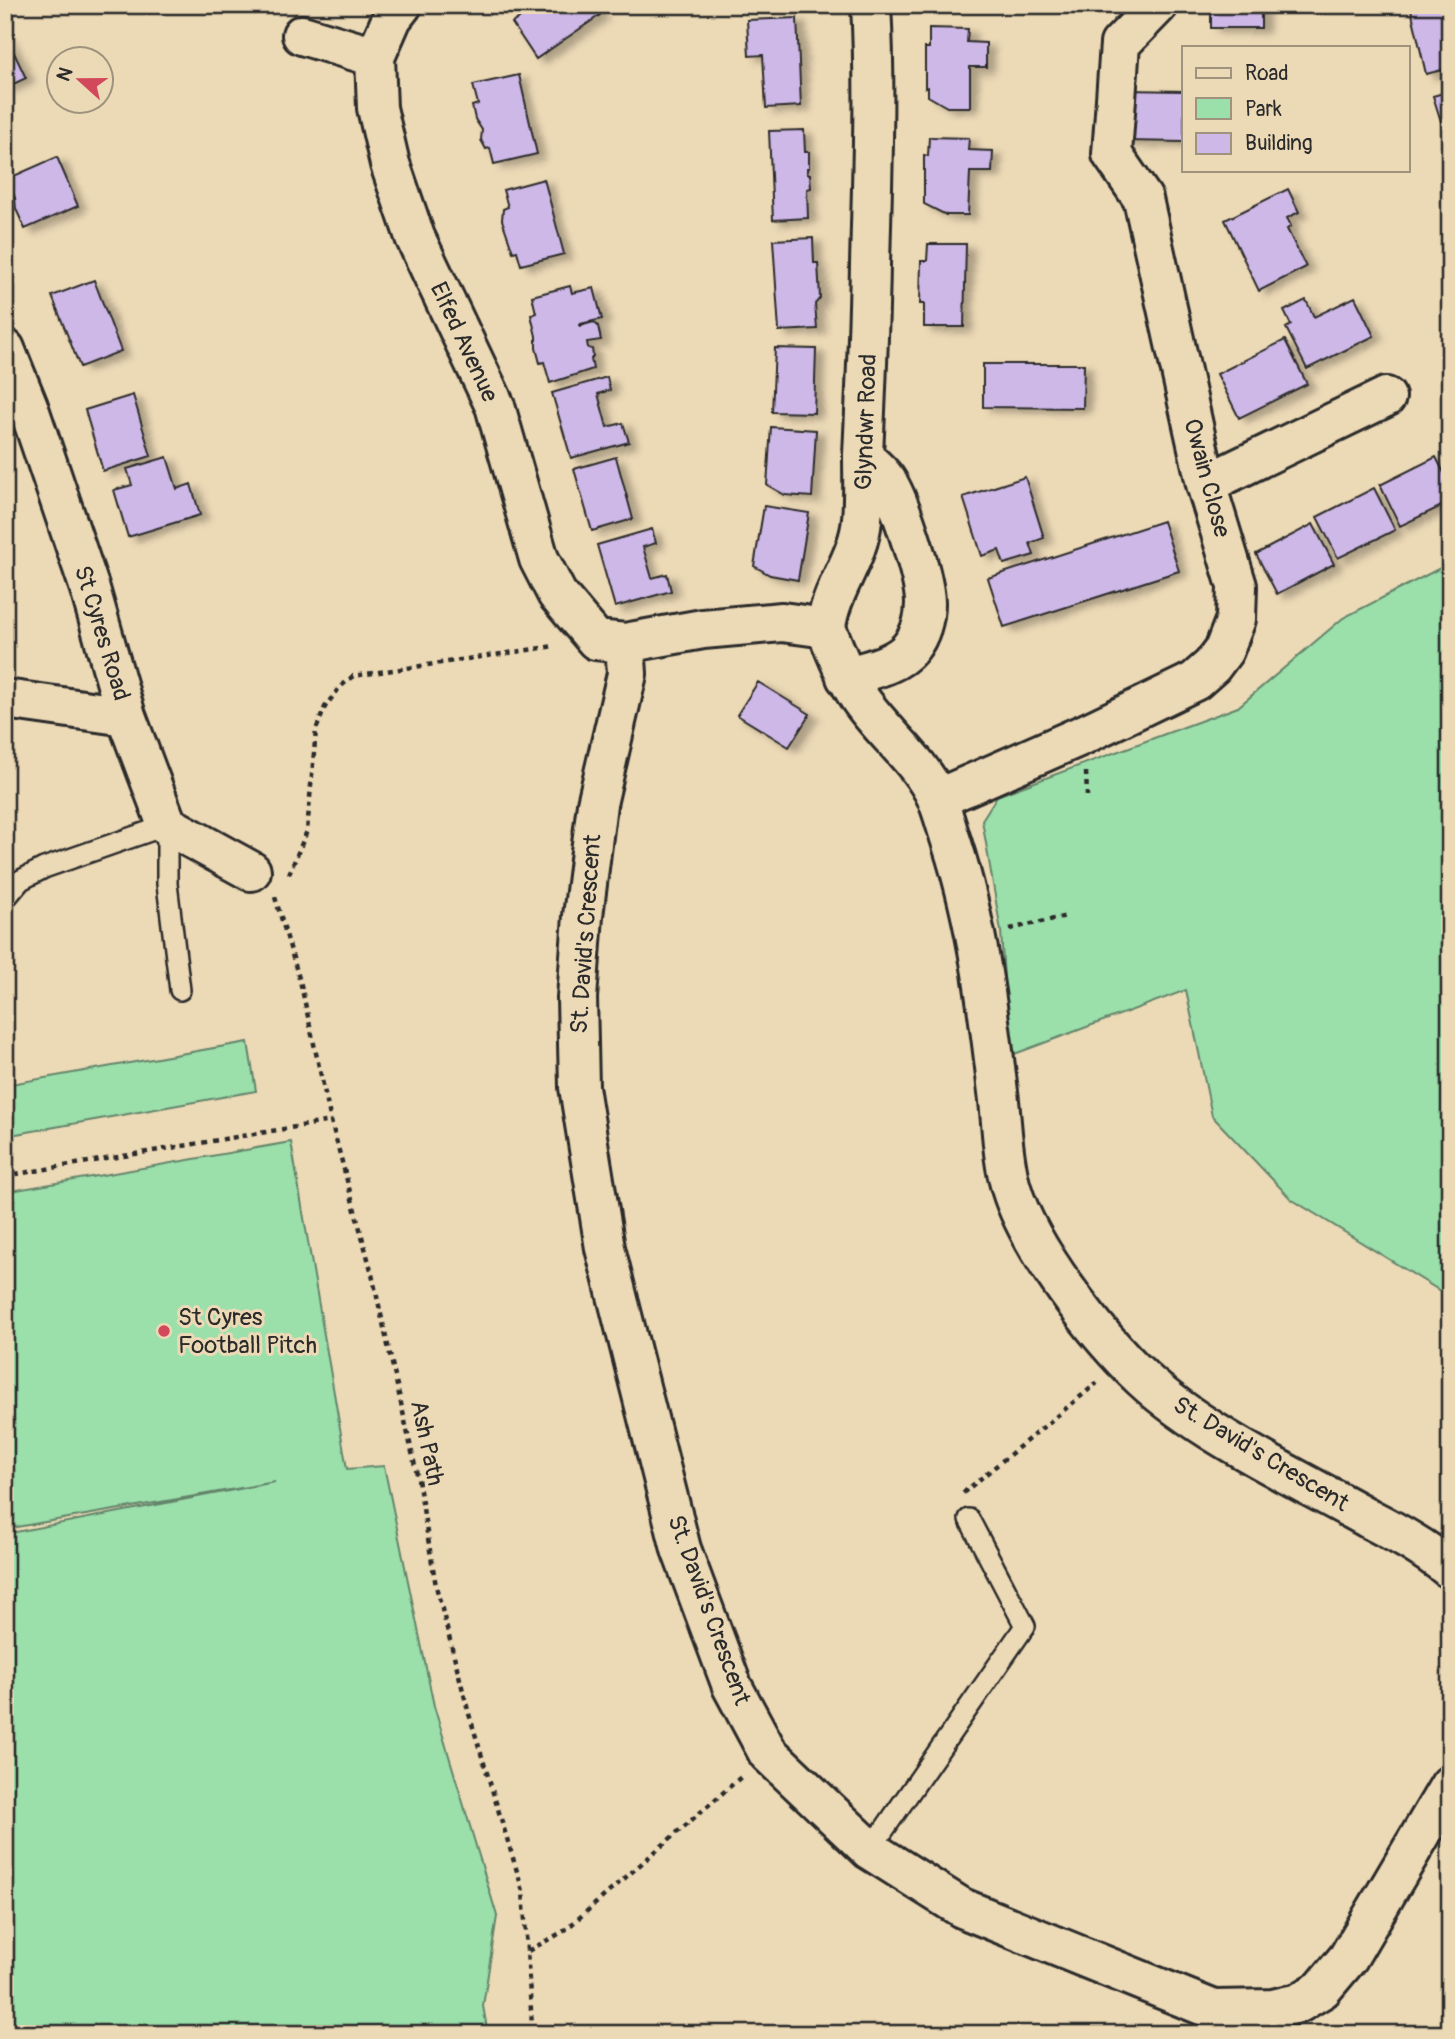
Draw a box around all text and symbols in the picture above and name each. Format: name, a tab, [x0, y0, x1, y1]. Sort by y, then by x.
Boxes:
north arrow	[46, 46, 116, 116]
legend	[1182, 46, 1410, 172]
text: Road	[1245, 60, 1289, 87]
text: N	[52, 64, 79, 85]
text: Park	[1245, 96, 1282, 123]
text: Building	[1245, 130, 1312, 157]
street label: Elfed Avenue	[424, 277, 504, 407]
street label: Glyndwr Road	[849, 353, 883, 491]
street label: Owain Close	[1177, 416, 1237, 541]
street label: St Cyres Road	[68, 562, 136, 704]
street label: St. David's Crescent	[565, 833, 607, 1035]
place label: St Cyres Football Pitch	[178, 1303, 317, 1360]
marker: St Cyres Football Pitch	[156, 1323, 172, 1339]
street label: St. David's Crescent	[1168, 1390, 1354, 1518]
street label: Ash Path	[404, 1398, 450, 1488]
street label: St. David's Crescent	[661, 1511, 757, 1709]

